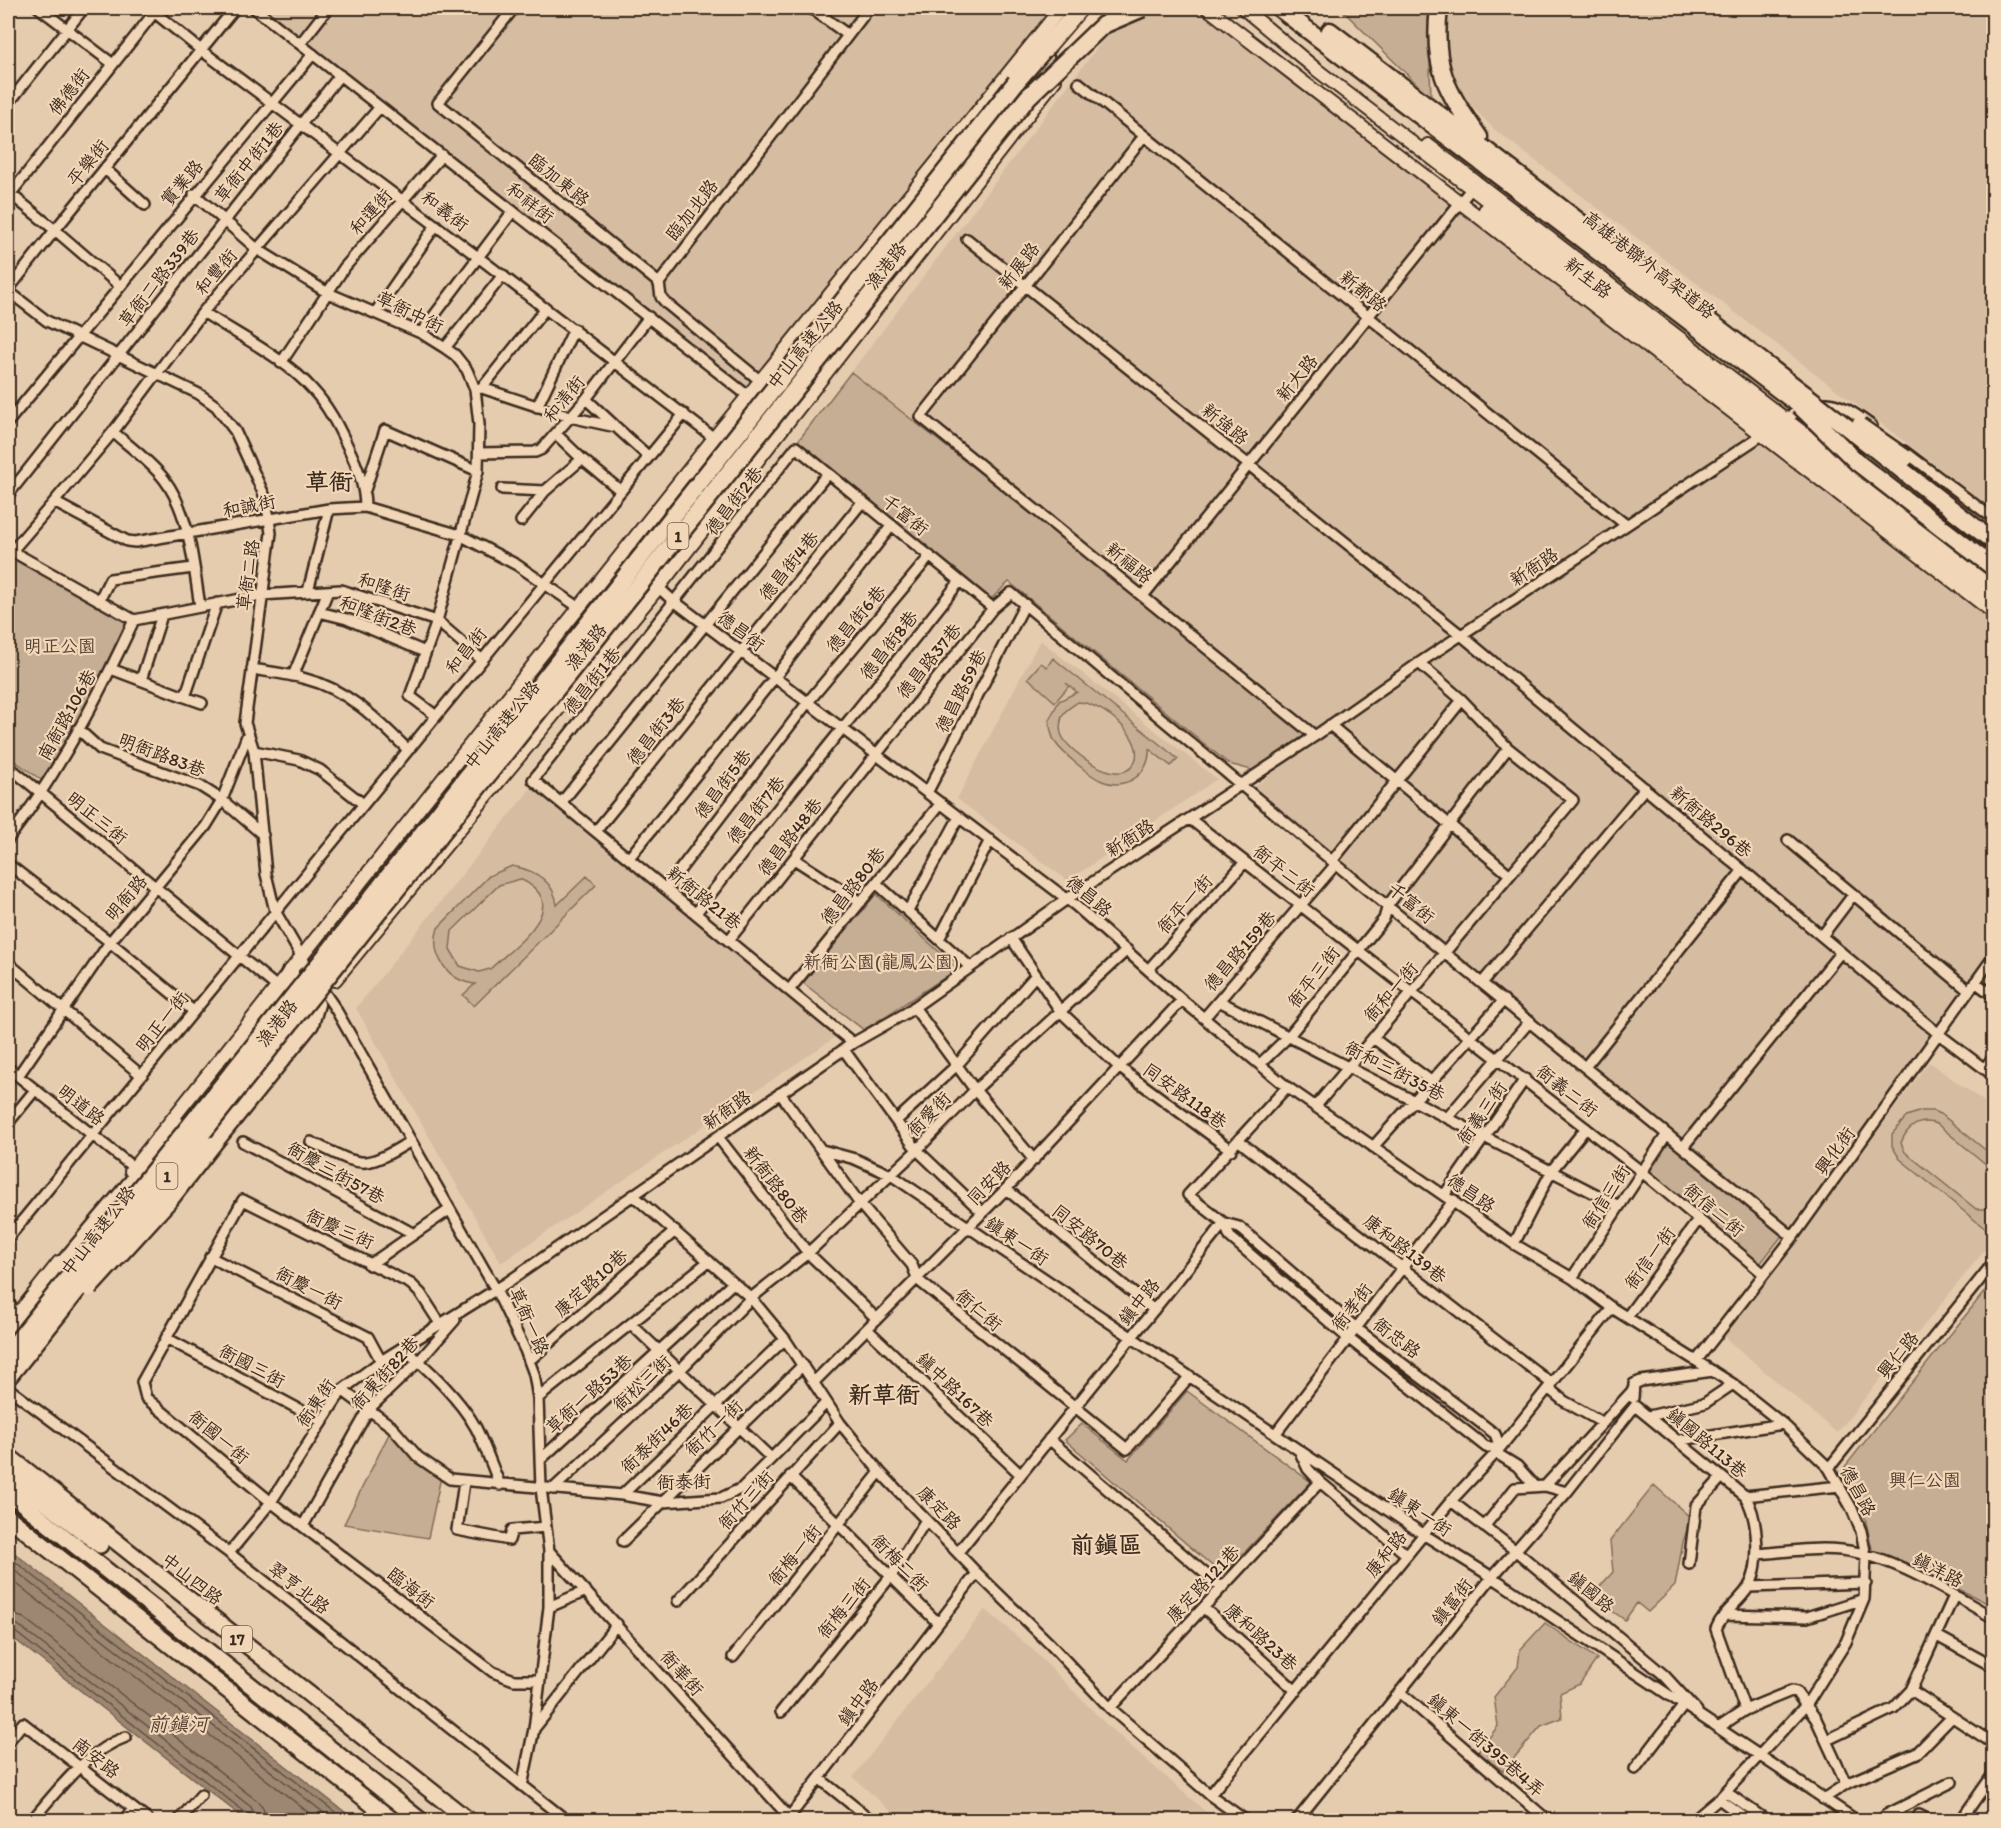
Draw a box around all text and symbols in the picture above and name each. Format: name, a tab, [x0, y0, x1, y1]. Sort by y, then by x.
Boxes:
street label: 佛德街	[44, 64, 94, 120]
street label: 草衙中街1巷	[210, 117, 288, 207]
street label: 平樂街	[62, 135, 114, 191]
street label: 臨加東路	[524, 149, 594, 211]
street label: 實業路	[156, 155, 208, 211]
street label: 臨加北路	[661, 175, 723, 245]
street label: 和祥街	[502, 178, 558, 228]
street label: 和運街	[345, 184, 397, 240]
street label: 和義街	[417, 186, 473, 236]
street label: 高雄港聯外高架道路	[1578, 206, 1720, 324]
street label: 草衙二路339巷	[114, 224, 204, 332]
street label: 漁港路	[861, 238, 911, 294]
street label: 新展路	[994, 238, 1044, 294]
street label: 和豐街	[190, 244, 242, 300]
street label: 新生路	[1560, 253, 1616, 303]
street label: 新都路	[1335, 265, 1391, 317]
street label: 草衙中街	[373, 286, 447, 338]
street label: 中山高速公路	[762, 296, 848, 394]
street label: 新大路	[1271, 350, 1323, 406]
street label: 和清街	[538, 371, 590, 427]
street label: 新強路	[1197, 398, 1253, 450]
street label: 德昌街2巷	[700, 462, 768, 540]
district label: 草衙	[305, 467, 353, 496]
street label: 千富街	[877, 489, 933, 541]
street label: 和誠街	[220, 490, 278, 522]
road number: 1	[668, 523, 688, 549]
street label: 德昌街4巷	[754, 527, 824, 605]
street label: 新福路	[1101, 537, 1157, 589]
street label: 草衙二路	[232, 538, 264, 612]
street label: 新衙路	[1505, 543, 1563, 591]
street label: 和隆街	[355, 568, 413, 606]
street label: 德昌街6巷	[821, 581, 891, 657]
street label: 和隆街2巷	[336, 591, 420, 641]
street label: 德昌街	[713, 606, 769, 656]
street label: 德昌街8巷	[855, 606, 923, 684]
street label: 漁港路	[560, 619, 612, 675]
street label: 德昌路37巷	[892, 619, 966, 703]
street label: 和昌街	[440, 623, 492, 679]
park label: 明正公園	[24, 635, 96, 657]
street label: 德昌街1巷	[558, 643, 626, 719]
street label: 德昌路59巷	[931, 646, 991, 736]
street label: 南衙路106巷	[33, 666, 101, 764]
street label: 中山高速公路	[459, 676, 545, 774]
street label: 德昌街3巷	[622, 692, 690, 770]
street label: 明衙路83巷	[115, 728, 209, 782]
street label: 德昌街5巷	[690, 745, 756, 823]
street label: 德昌街7巷	[722, 772, 790, 848]
street label: 新衙路296巷	[1665, 781, 1757, 863]
street label: 明正三街	[62, 787, 132, 849]
street label: 德昌路48巷	[753, 794, 827, 880]
street label: 新衙路	[1101, 814, 1159, 862]
street label: 衙平二街	[1249, 840, 1319, 902]
street label: 德昌路80巷	[816, 843, 890, 929]
street label: 新衙路21巷	[662, 861, 746, 935]
street label: 明衙路	[100, 870, 152, 926]
street label: 德昌路	[1061, 870, 1117, 922]
street label: 衙平一街	[1153, 870, 1217, 938]
street label: 千富街	[1383, 877, 1439, 929]
street label: 德昌路159巷	[1199, 906, 1281, 996]
street label: 衙平三街	[1283, 942, 1345, 1012]
park label: 新衙公園(龍鳳公園)	[803, 951, 959, 973]
street label: 衙和一街	[1359, 958, 1423, 1026]
street label: 明正一街	[131, 987, 193, 1057]
street label: 漁港路	[252, 995, 302, 1051]
street label: 衙和三街35巷	[1341, 1036, 1449, 1106]
street label: 同安路118巷	[1139, 1058, 1231, 1134]
street label: 衙義二街	[1532, 1060, 1602, 1122]
street label: 衙義三街	[1452, 1077, 1512, 1149]
street label: 明道路	[53, 1080, 109, 1130]
street label: 新衙路	[699, 1086, 755, 1134]
street label: 衙愛街	[902, 1087, 956, 1141]
street label: 興化街	[1810, 1123, 1860, 1179]
street label: 衙慶三街57巷	[283, 1137, 389, 1209]
street label: 新衙路80巷	[739, 1142, 813, 1228]
street label: 同安路	[962, 1156, 1016, 1210]
street label: 衙信三街	[1577, 1161, 1635, 1233]
road number: 1	[156, 1163, 178, 1189]
street label: 德昌路	[1443, 1169, 1499, 1217]
street label: 衙信二街	[1679, 1178, 1749, 1242]
street label: 中山高速公路	[56, 1182, 140, 1280]
street label: 同安路70巷	[1047, 1199, 1133, 1275]
street label: 衙慶三街	[303, 1204, 377, 1254]
street label: 康和路139巷	[1359, 1210, 1451, 1288]
street label: 鎮東一街	[981, 1212, 1053, 1270]
street label: 衙信一街	[1620, 1222, 1680, 1294]
street label: 康定路10巷	[550, 1244, 632, 1322]
street label: 衙慶一街	[272, 1262, 346, 1314]
street label: 鎮中路	[1113, 1274, 1165, 1330]
street label: 衙孝街	[1327, 1279, 1377, 1335]
street label: 草衙一路	[504, 1284, 554, 1358]
street label: 衙仁街	[951, 1284, 1007, 1336]
street label: 衙忠路	[1369, 1313, 1425, 1363]
street label: 興仁路	[1872, 1327, 1924, 1383]
street label: 衙東街82巷	[346, 1332, 424, 1414]
street label: 衙國三街	[215, 1339, 289, 1393]
street label: 鎮中路167巷	[912, 1348, 998, 1432]
street label: 草衙一路53巷	[541, 1349, 637, 1439]
street label: 衙松三街	[608, 1350, 676, 1416]
street label: 衙東街	[292, 1375, 340, 1431]
district label: 新草衙	[848, 1380, 920, 1409]
street label: 衙竹一街	[680, 1395, 748, 1461]
street label: 衙泰街46巷	[616, 1398, 698, 1478]
street label: 鎮國路113巷	[1662, 1403, 1752, 1483]
street label: 衙國一街	[184, 1405, 254, 1469]
street label: 德昌路	[1836, 1462, 1880, 1520]
street label: 衙竹三街	[714, 1466, 778, 1534]
park label: 興仁公園	[1889, 1469, 1961, 1491]
street label: 衙泰街	[657, 1471, 711, 1493]
street label: 康定路	[912, 1481, 966, 1535]
street label: 鎮東一街	[1384, 1483, 1456, 1541]
street label: 衙梅一街	[764, 1520, 826, 1590]
street label: 康和路	[1360, 1526, 1412, 1582]
street label: 衙梅二街	[867, 1530, 933, 1596]
district label: 前鎮區	[1070, 1530, 1142, 1559]
street label: 康定路121巷	[1161, 1541, 1245, 1627]
street label: 中山四路	[157, 1548, 227, 1610]
street label: 鎮洋路	[1909, 1548, 1967, 1592]
street label: 翠亨北路	[264, 1557, 334, 1619]
street label: 臨海街	[383, 1563, 439, 1613]
street label: 鎮國路	[1563, 1566, 1619, 1618]
street label: 衙梅三街	[813, 1573, 875, 1643]
street label: 鎮富街	[1427, 1574, 1477, 1630]
street label: 康和路23巷	[1220, 1598, 1302, 1676]
road number: 17	[222, 1626, 252, 1652]
street label: 衙華街	[656, 1646, 708, 1700]
street label: 鎮中路	[833, 1674, 883, 1730]
street label: 鎮東一街395巷4弄	[1423, 1688, 1549, 1802]
water label: 前鎮河	[148, 1712, 211, 1736]
street label: 南安路	[68, 1733, 124, 1783]

